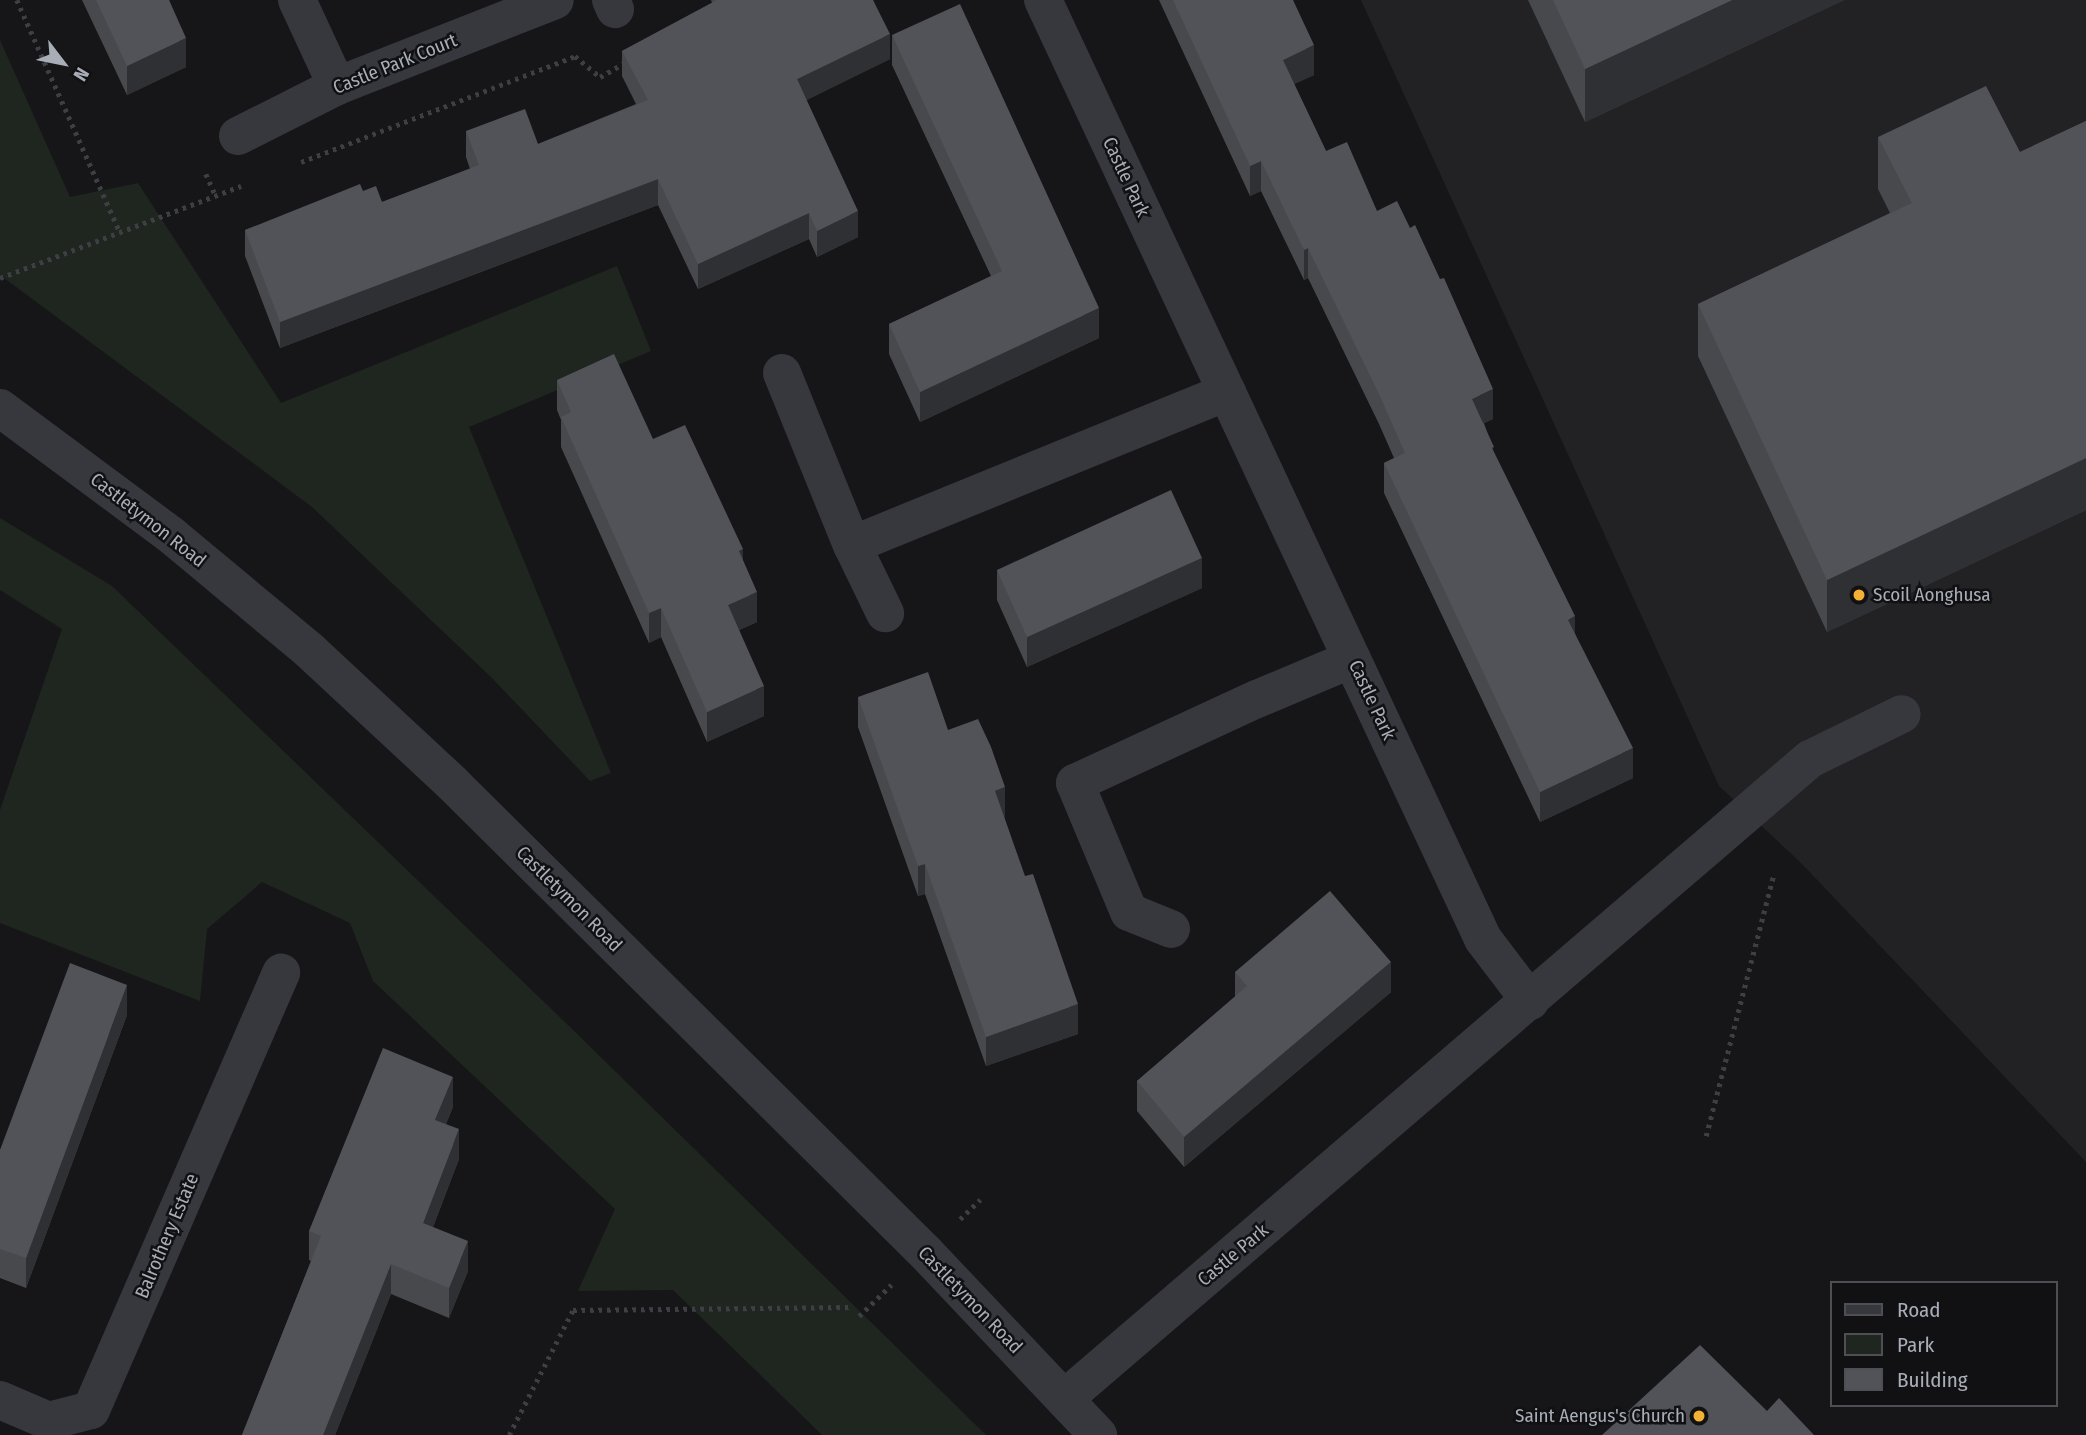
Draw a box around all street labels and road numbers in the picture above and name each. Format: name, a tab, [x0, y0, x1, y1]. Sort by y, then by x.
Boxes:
street label: Castle Park Court	[330, 29, 460, 99]
street label: Castle Park	[1098, 134, 1154, 220]
street label: Castletymon Road	[86, 468, 210, 572]
street label: Castle Park	[1344, 657, 1400, 743]
street label: Castletymon Road	[511, 841, 627, 957]
street label: Balrothery Estate	[130, 1170, 204, 1302]
street label: Castle Park	[1193, 1219, 1273, 1291]
street label: Castletymon Road	[913, 1242, 1027, 1358]

